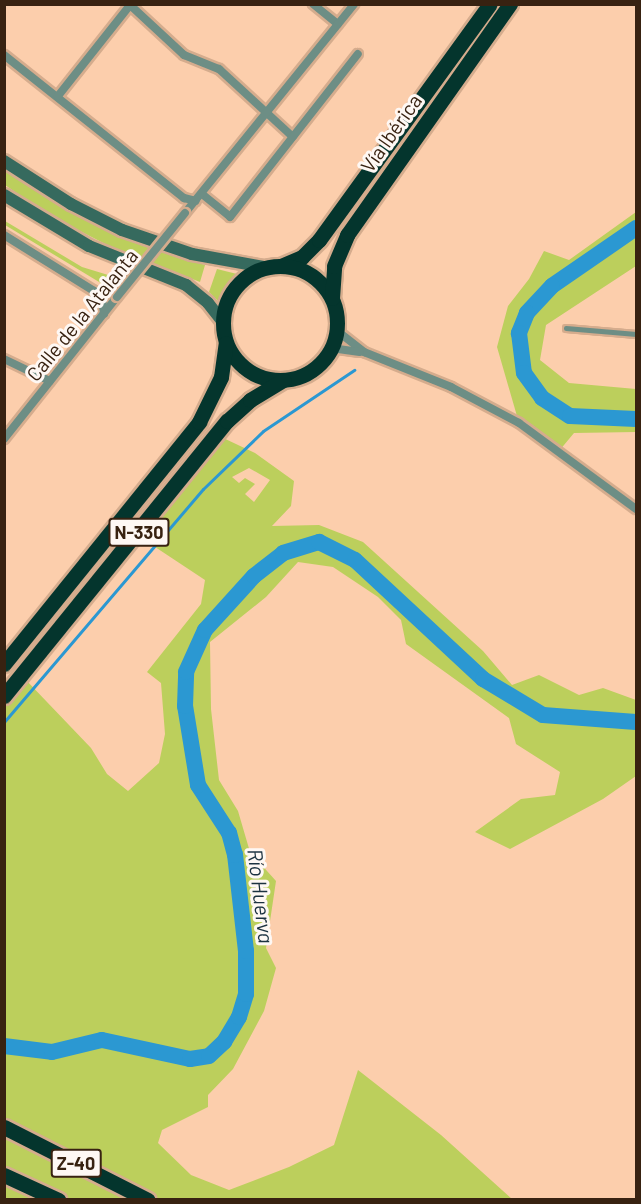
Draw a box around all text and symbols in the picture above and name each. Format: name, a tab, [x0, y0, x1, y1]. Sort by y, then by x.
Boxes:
street label: Vía Ibérica	[355, 89, 427, 177]
street label: Calle de la Atalanta	[21, 244, 143, 386]
road number: N-330	[108, 517, 170, 547]
water label: Río Huerva	[243, 847, 279, 945]
road number: Z-40	[50, 1148, 101, 1178]

